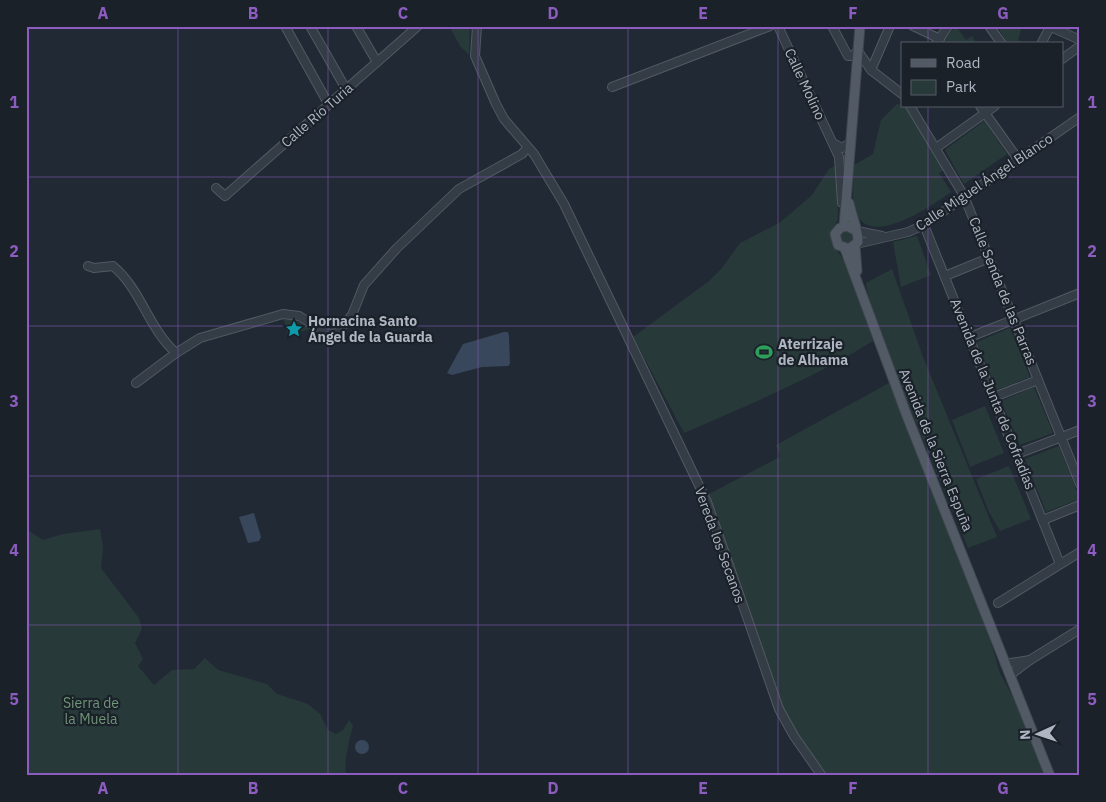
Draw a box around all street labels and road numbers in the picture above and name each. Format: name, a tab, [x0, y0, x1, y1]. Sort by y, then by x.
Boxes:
street label: Calle Molino	[781, 45, 829, 123]
street label: Calle Río Turia	[277, 78, 357, 151]
street label: Calle Miguel Ángel Blanco	[911, 128, 1056, 235]
street label: Calle Senda de las Parras	[965, 214, 1041, 368]
street label: Avenida de la Junta de Cofradías	[946, 296, 1040, 492]
street label: Avenida de la Sierra Espuña	[895, 366, 977, 535]
street label: Vereda los Secanos	[691, 485, 749, 606]

